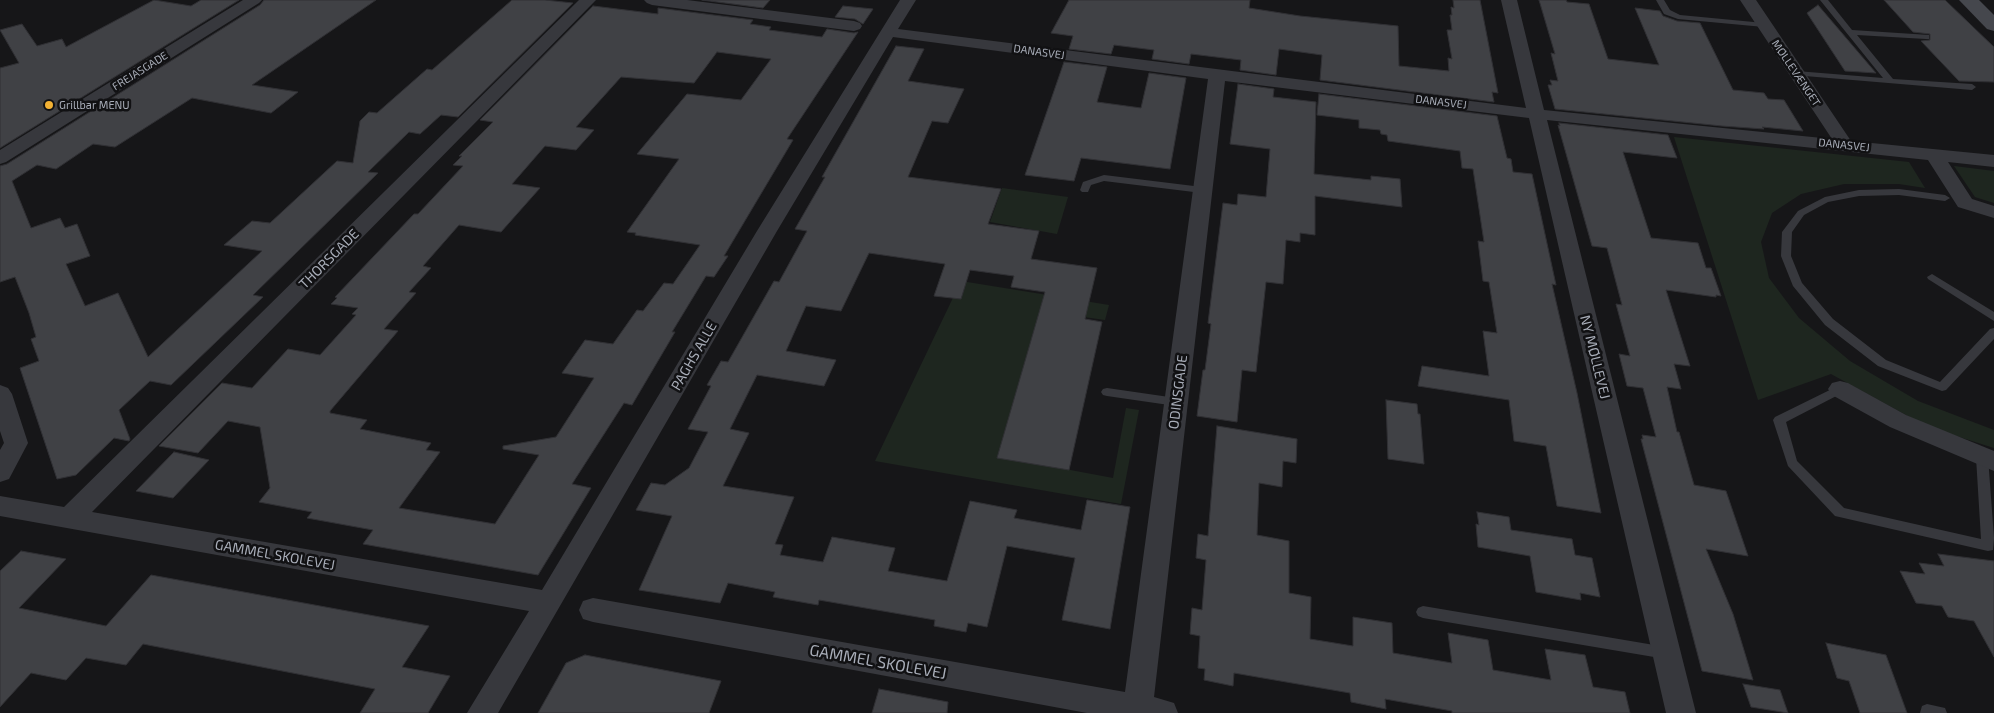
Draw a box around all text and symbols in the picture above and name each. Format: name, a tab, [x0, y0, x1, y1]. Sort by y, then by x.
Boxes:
street label: MØLLEVÆNGET	[1769, 37, 1823, 109]
street label: DANASVEJ	[1013, 42, 1065, 62]
street label: FREJASGADE	[110, 49, 170, 93]
street label: DANASVEJ	[1415, 92, 1467, 112]
place label: Grillbar MENU	[59, 98, 130, 112]
marker: Grillbar MENU	[43, 99, 55, 111]
street label: DANASVEJ	[1818, 136, 1870, 154]
street label: THORSGADE	[295, 225, 363, 293]
street label: NY MØLLEVEJ	[1576, 313, 1614, 401]
street label: PAGHS ALLE	[668, 319, 720, 393]
street label: ODINSGADE	[1165, 354, 1191, 430]
street label: GAMMEL SKOLEVEJ	[214, 536, 336, 574]
street label: GAMMEL SKOLEVEJ	[808, 640, 948, 684]

